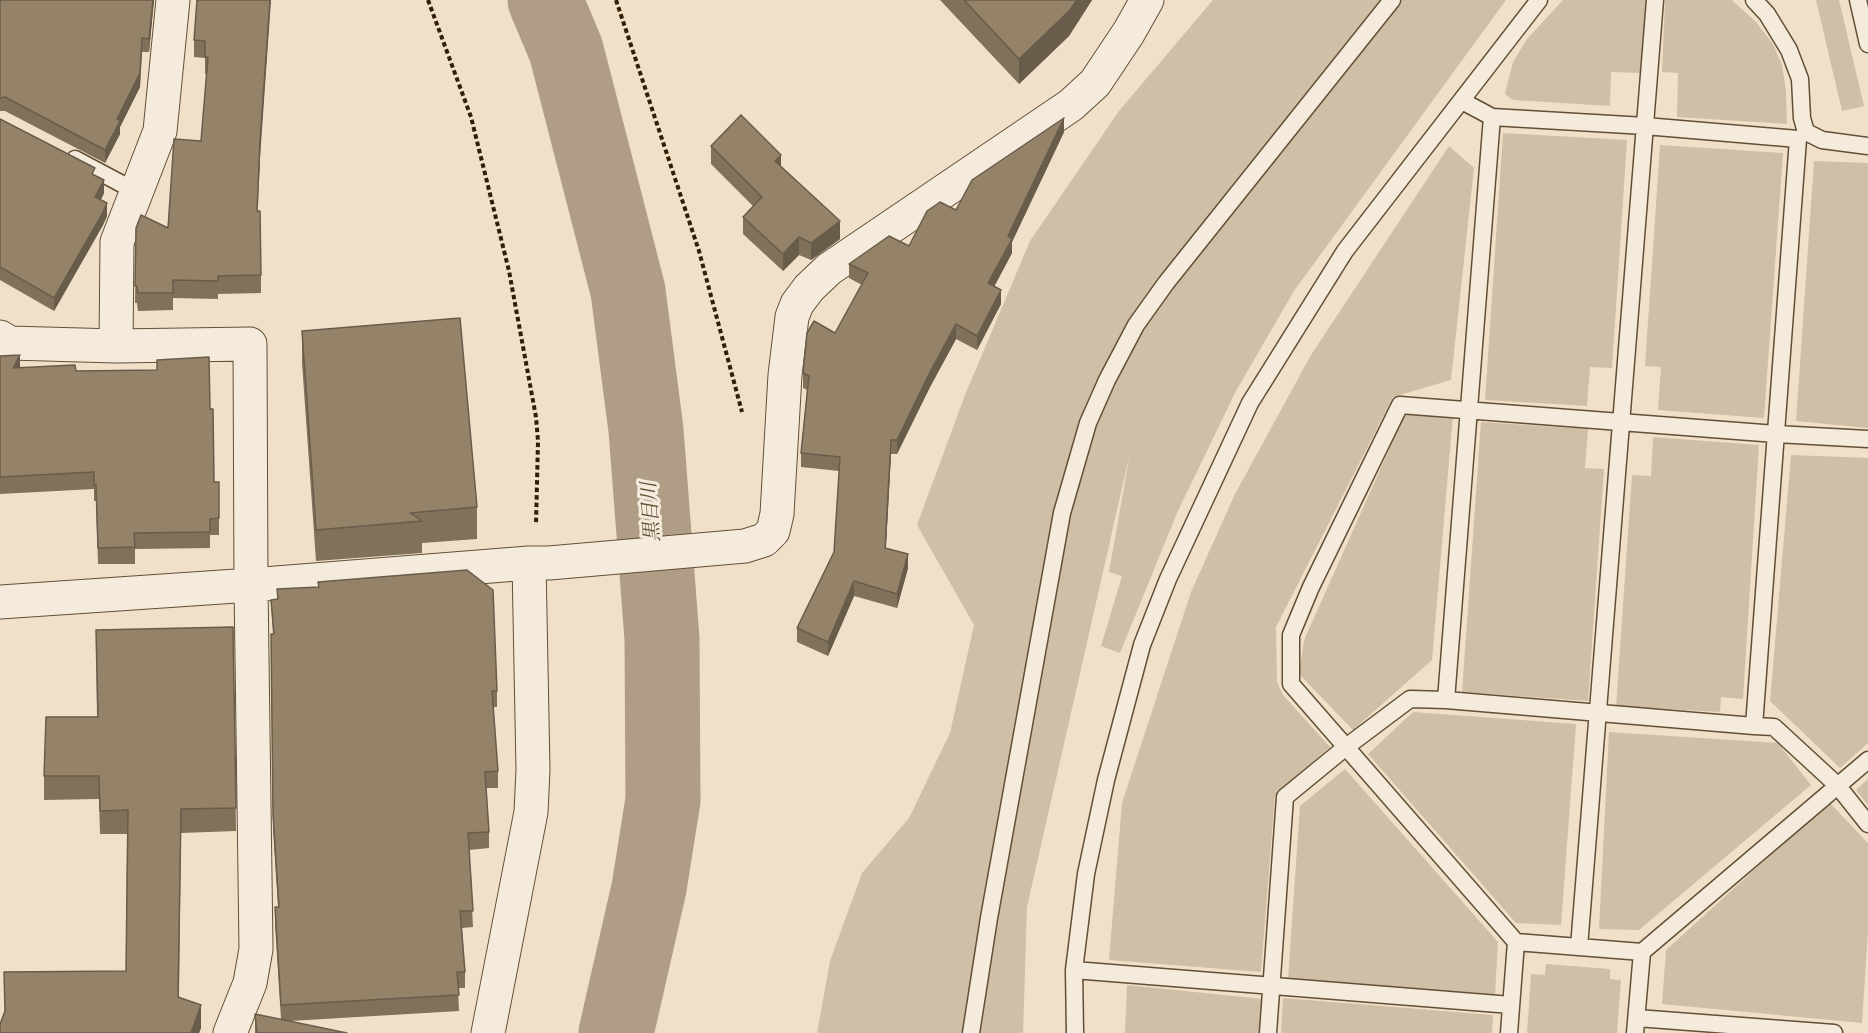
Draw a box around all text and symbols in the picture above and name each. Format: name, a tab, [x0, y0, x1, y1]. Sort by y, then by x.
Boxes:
water label: 黒目川	[638, 481, 666, 543]

